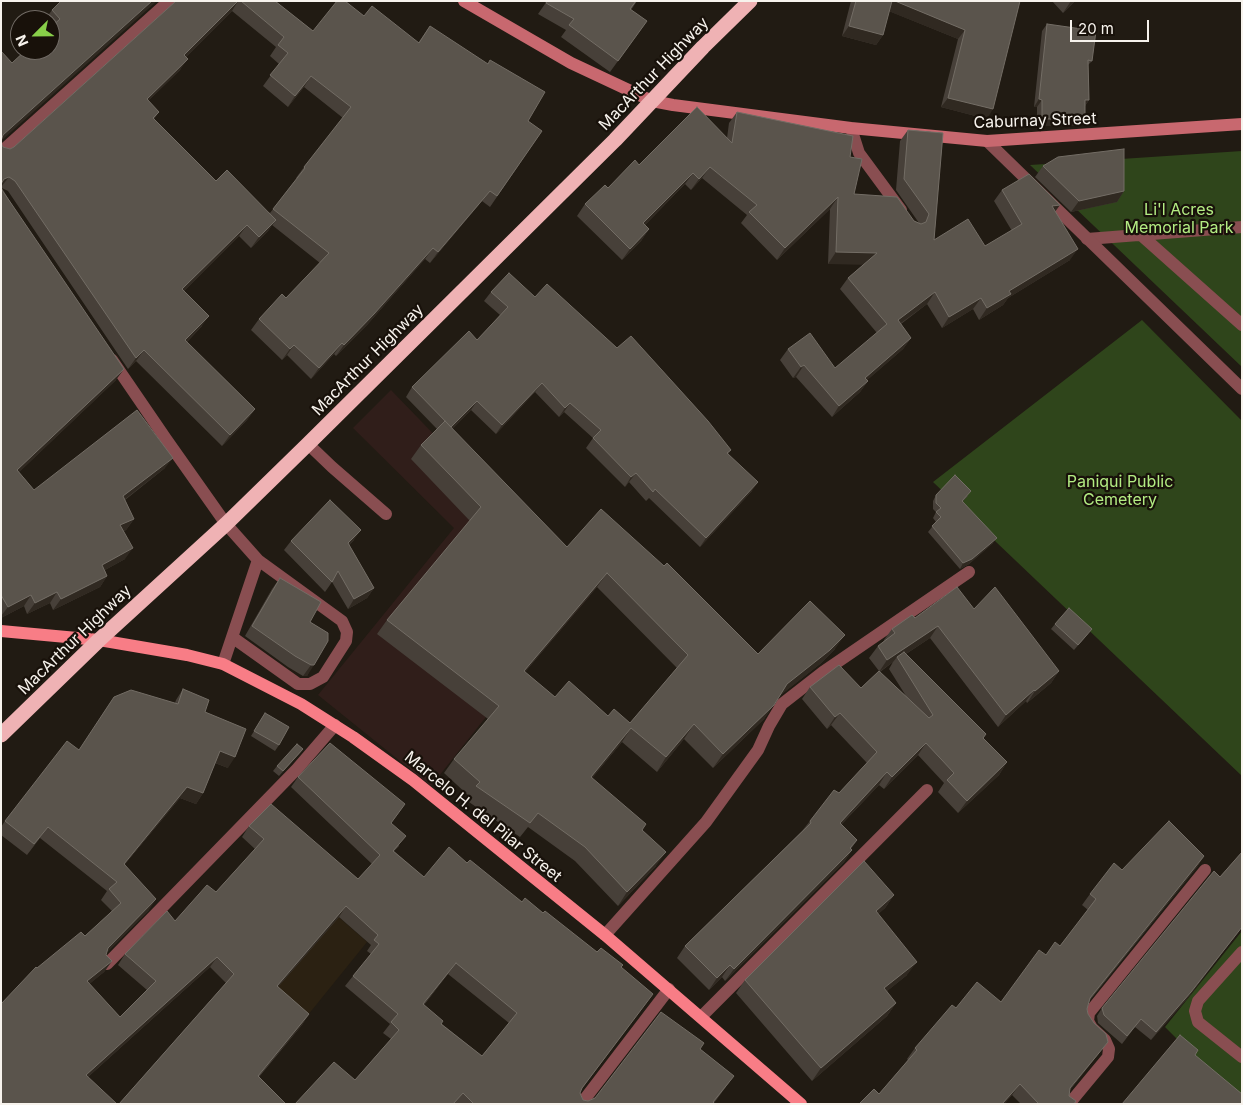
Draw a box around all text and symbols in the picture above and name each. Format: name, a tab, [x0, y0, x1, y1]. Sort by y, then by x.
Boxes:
north arrow	[10, 10, 60, 60]
scale bar	[1073, 10, 1152, 42]
street label: MacArthur Highway	[595, 13, 713, 135]
text: 20 m	[1078, 19, 1114, 38]
text: N	[12, 32, 32, 49]
street label: Caburnay Street	[973, 109, 1097, 133]
park label: Li'l Acres Memorial Park	[1124, 200, 1234, 238]
street label: MacArthur Highway	[308, 300, 428, 420]
park label: Paniqui Public Cemetery	[1067, 472, 1173, 510]
street label: MacArthur Highway	[14, 581, 136, 699]
street label: Marcelo H. del Pilar Street	[401, 748, 565, 886]

